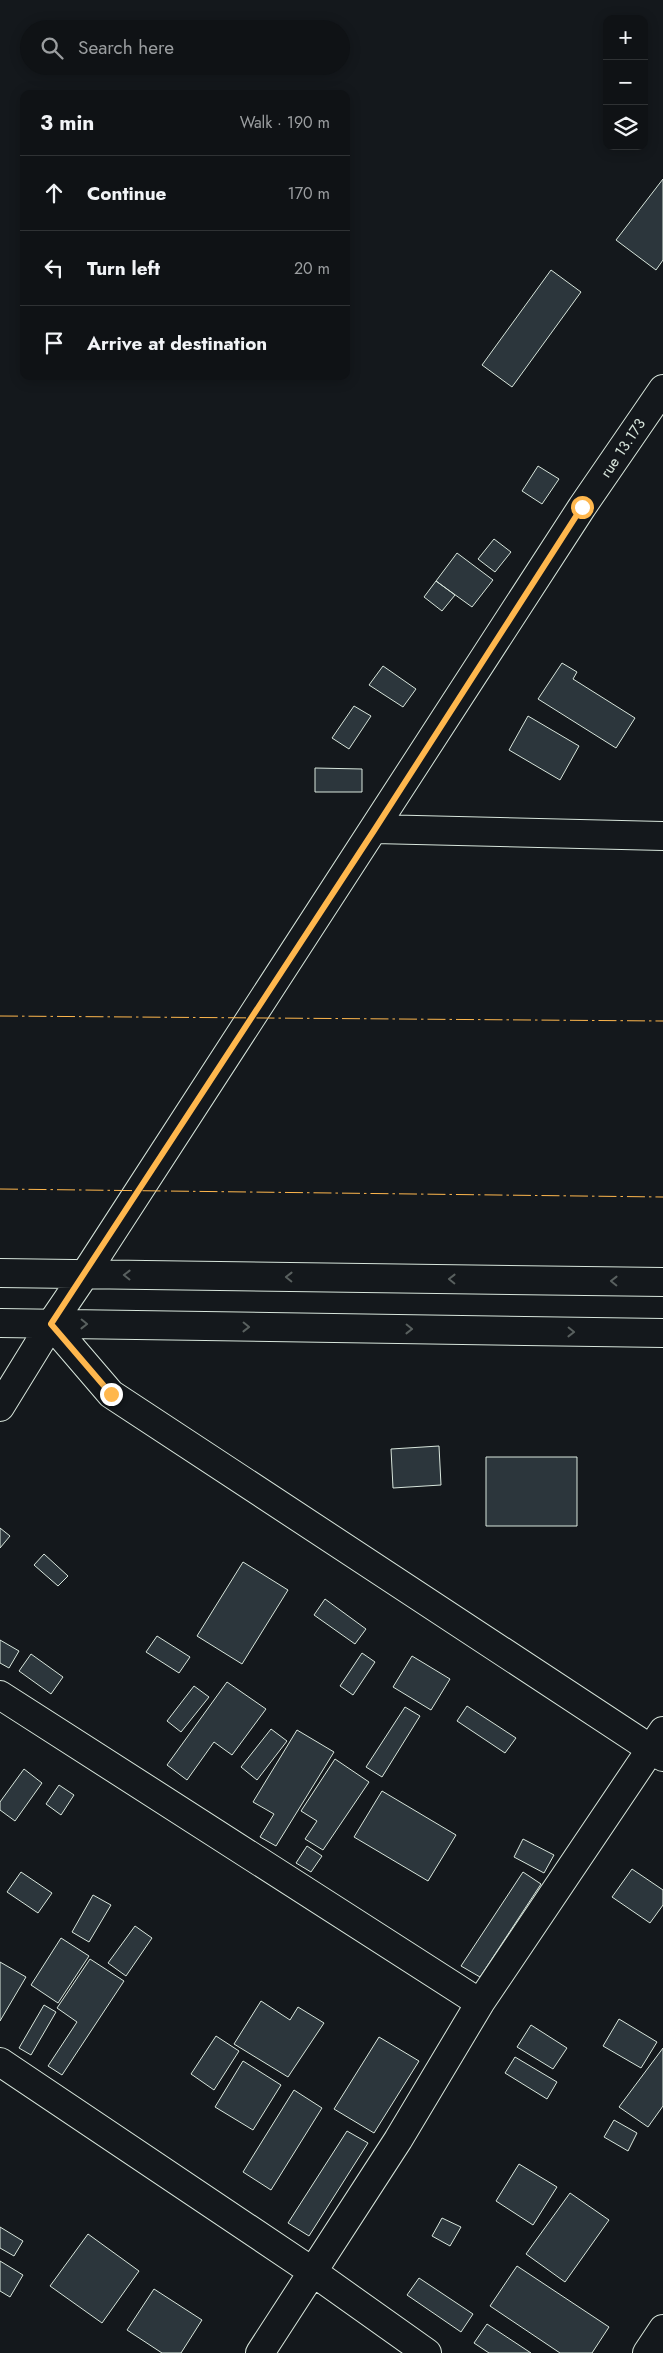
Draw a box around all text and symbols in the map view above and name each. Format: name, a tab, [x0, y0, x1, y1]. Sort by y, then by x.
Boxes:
map controls	[603, 15, 648, 150]
button: +	[603, 15, 648, 60]
search box	[20, 20, 350, 75]
icon: search	[38, 34, 66, 62]
text: Search here	[78, 34, 174, 61]
button: −	[603, 60, 648, 105]
button: layers	[603, 105, 648, 150]
text: 3 min	[40, 108, 94, 138]
text: Walk · 190 m	[240, 111, 330, 134]
icon: ahead	[40, 179, 68, 207]
text: Continue	[87, 180, 166, 207]
text: 170 m	[288, 182, 330, 205]
icon: left	[40, 254, 68, 282]
text: Turn left	[87, 255, 160, 282]
text: 20 m	[294, 257, 330, 280]
icon: arrive	[40, 329, 68, 357]
text: Arrive at destination	[87, 330, 267, 357]
street label: rue 13.173	[595, 414, 651, 482]
route start	[571, 496, 594, 519]
one-way arrow	[123, 1270, 130, 1280]
one-way arrow	[285, 1272, 293, 1282]
one-way arrow	[448, 1274, 456, 1284]
one-way arrow	[610, 1276, 618, 1287]
one-way arrow	[80, 1319, 88, 1329]
one-way arrow	[242, 1322, 250, 1332]
one-way arrow	[405, 1324, 413, 1334]
one-way arrow	[568, 1327, 575, 1337]
route end	[100, 1383, 123, 1406]

